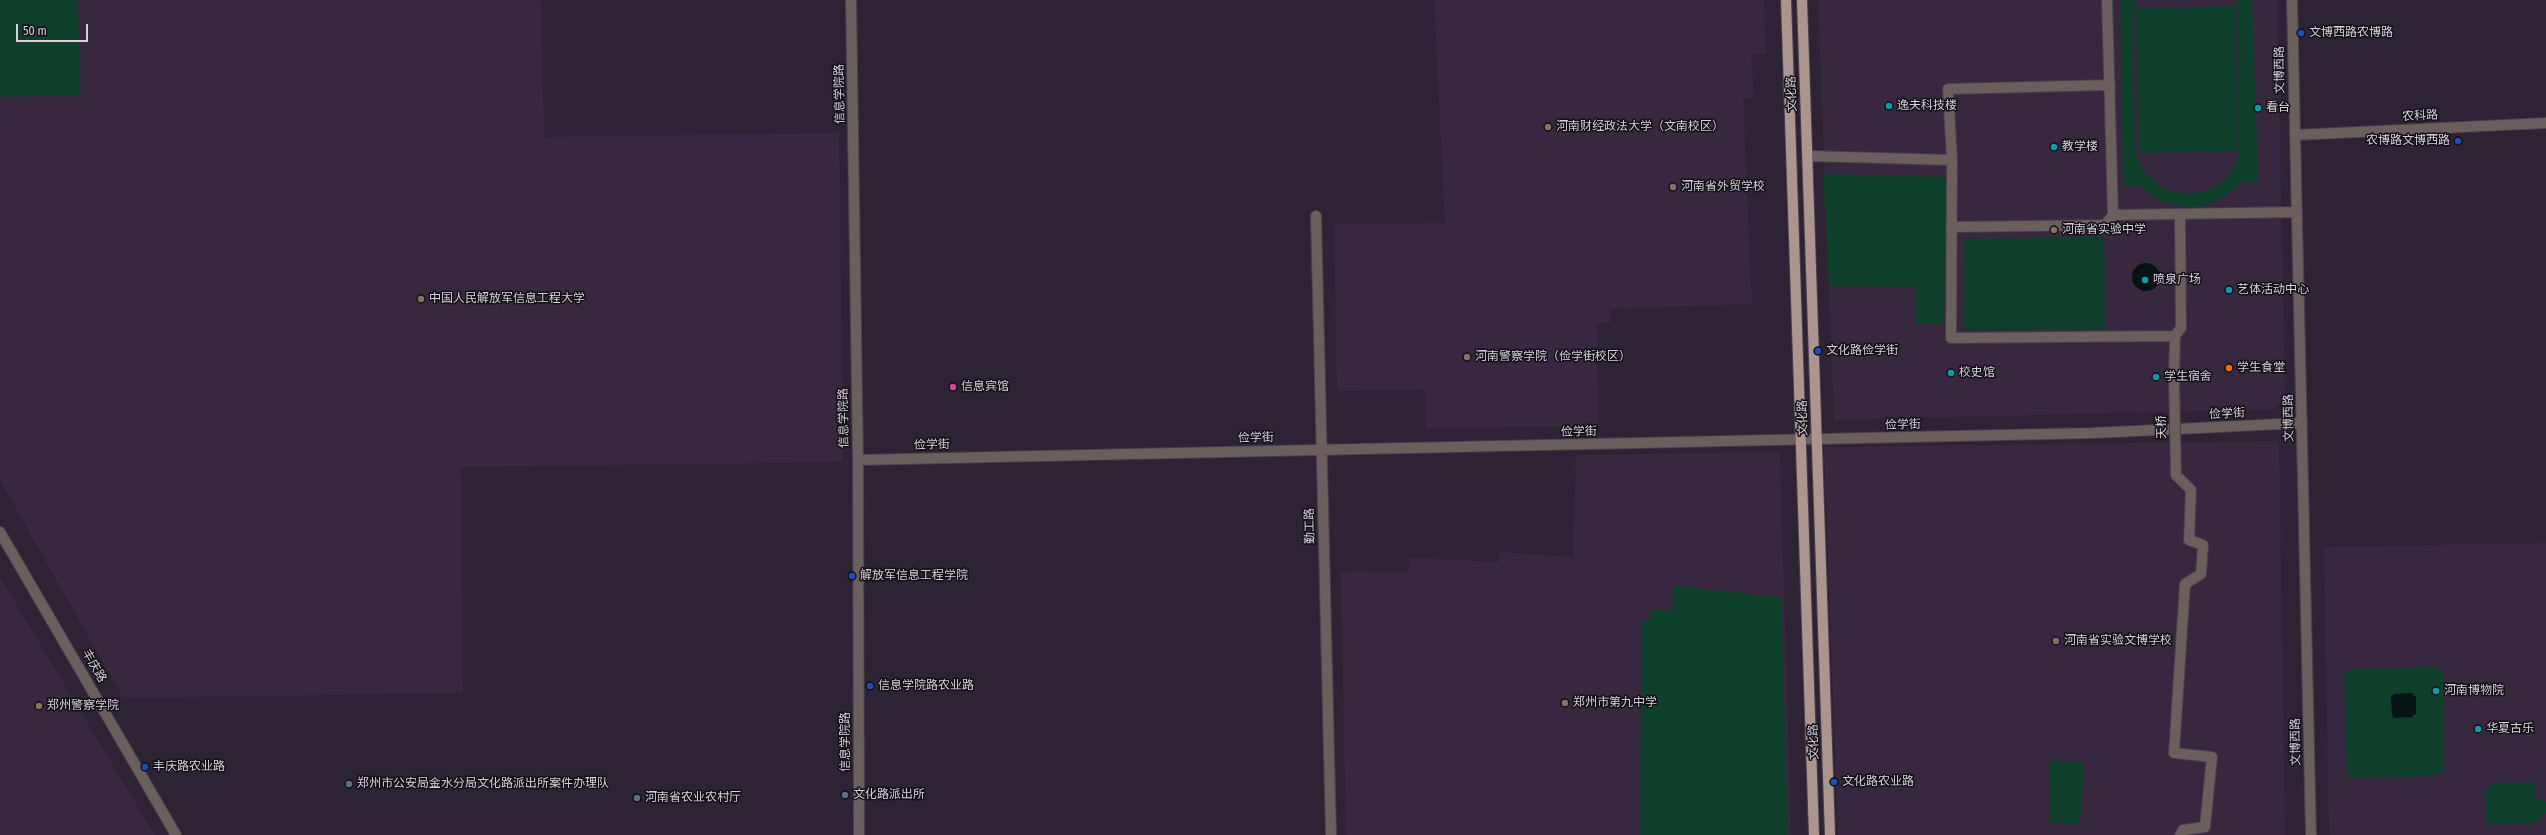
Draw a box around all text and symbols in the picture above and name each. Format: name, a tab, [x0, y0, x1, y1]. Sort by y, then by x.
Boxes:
scale bar	[18, 16, 90, 42]
text: 50 m	[23, 24, 47, 38]
place label: 文博西路农博路	[2309, 26, 2393, 40]
marker: 文博西路农博路	[2296, 28, 2306, 38]
street label: 文博西路	[2272, 46, 2288, 94]
street label: 信息学院路	[832, 64, 848, 124]
street label: 文化路	[1784, 76, 1800, 112]
place label: 逸夫科技楼	[1897, 99, 1957, 113]
marker: 逸夫科技楼	[1884, 101, 1894, 111]
place label: 看台	[2266, 101, 2290, 115]
marker: 看台	[2253, 103, 2263, 113]
street label: 农科路	[2402, 108, 2438, 124]
place label: 河南财经政法大学（文南校区）	[1556, 120, 1724, 134]
marker: 河南财经政法大学（文南校区）	[1543, 122, 1553, 132]
place label: 农博路文博西路	[2366, 134, 2450, 148]
marker: 农博路文博西路	[2453, 136, 2463, 146]
place label: 教学楼	[2062, 140, 2098, 154]
marker: 教学楼	[2049, 142, 2059, 152]
place label: 河南省外贸学校	[1681, 180, 1765, 194]
marker: 河南省外贸学校	[1668, 182, 1678, 192]
place label: 河南省实验中学	[2062, 223, 2146, 237]
marker: 河南省实验中学	[2049, 225, 2059, 235]
place label: 喷泉广场	[2153, 273, 2201, 287]
marker: 喷泉广场	[2140, 275, 2150, 285]
place label: 艺体活动中心	[2237, 283, 2309, 297]
marker: 艺体活动中心	[2224, 285, 2234, 295]
place label: 中国人民解放军信息工程大学	[429, 292, 585, 306]
marker: 中国人民解放军信息工程大学	[416, 294, 426, 304]
place label: 文化路俭学街	[1826, 344, 1898, 358]
marker: 文化路俭学街	[1813, 346, 1823, 356]
place label: 河南警察学院（俭学街校区）	[1475, 350, 1631, 364]
marker: 河南警察学院（俭学街校区）	[1462, 352, 1472, 362]
place label: 学生食堂	[2237, 361, 2285, 375]
marker: 学生食堂	[2224, 363, 2234, 373]
place label: 校史馆	[1959, 366, 1995, 380]
marker: 校史馆	[1946, 368, 1956, 378]
place label: 学生宿舍	[2164, 370, 2212, 384]
marker: 学生宿舍	[2151, 372, 2161, 382]
place label: 信息宾馆	[961, 380, 1009, 394]
marker: 信息宾馆	[948, 382, 958, 392]
street label: 信息学院路	[836, 388, 852, 448]
street label: 文博西路	[2281, 394, 2297, 442]
street label: 文化路	[1795, 400, 1811, 436]
street label: 俭学街	[2209, 406, 2245, 422]
street label: 天桥	[2155, 415, 2169, 439]
street label: 俭学街	[1885, 417, 1921, 433]
street label: 俭学街	[1561, 424, 1597, 440]
street label: 俭学街	[1238, 430, 1274, 446]
street label: 俭学街	[914, 437, 950, 453]
street label: 勤工路	[1302, 508, 1318, 544]
place label: 解放军信息工程学院	[860, 569, 968, 583]
marker: 解放军信息工程学院	[847, 571, 857, 581]
place label: 河南省实验文博学校	[2064, 634, 2172, 648]
marker: 河南省实验文博学校	[2051, 636, 2061, 646]
street label: 丰庆路	[79, 647, 109, 685]
place label: 信息学院路农业路	[878, 679, 974, 693]
marker: 信息学院路农业路	[865, 681, 875, 691]
place label: 河南博物院	[2444, 684, 2504, 698]
marker: 河南博物院	[2431, 686, 2441, 696]
place label: 郑州市第九中学	[1573, 696, 1657, 710]
marker: 郑州市第九中学	[1560, 698, 1570, 708]
place label: 郑州警察学院	[47, 699, 119, 713]
marker: 郑州警察学院	[34, 701, 44, 711]
street label: 信息学院路	[839, 712, 853, 772]
street label: 文博西路	[2288, 718, 2304, 766]
place label: 华夏古乐	[2486, 722, 2534, 736]
street label: 文化路	[1806, 724, 1822, 760]
marker: 华夏古乐	[2473, 724, 2483, 734]
place label: 丰庆路农业路	[153, 760, 225, 774]
marker: 丰庆路农业路	[140, 762, 150, 772]
place label: 文化路农业路	[1842, 775, 1914, 789]
place label: 郑州市公安局金水分局文化路派出所案件办理队	[357, 777, 609, 791]
marker: 文化路农业路	[1829, 777, 1839, 787]
marker: 郑州市公安局金水分局文化路派出所案件办理队	[344, 779, 354, 789]
place label: 文化路派出所	[853, 788, 925, 802]
marker: 文化路派出所	[840, 790, 850, 800]
place label: 河南省农业农村厅	[645, 791, 741, 805]
marker: 河南省农业农村厅	[632, 793, 642, 803]

